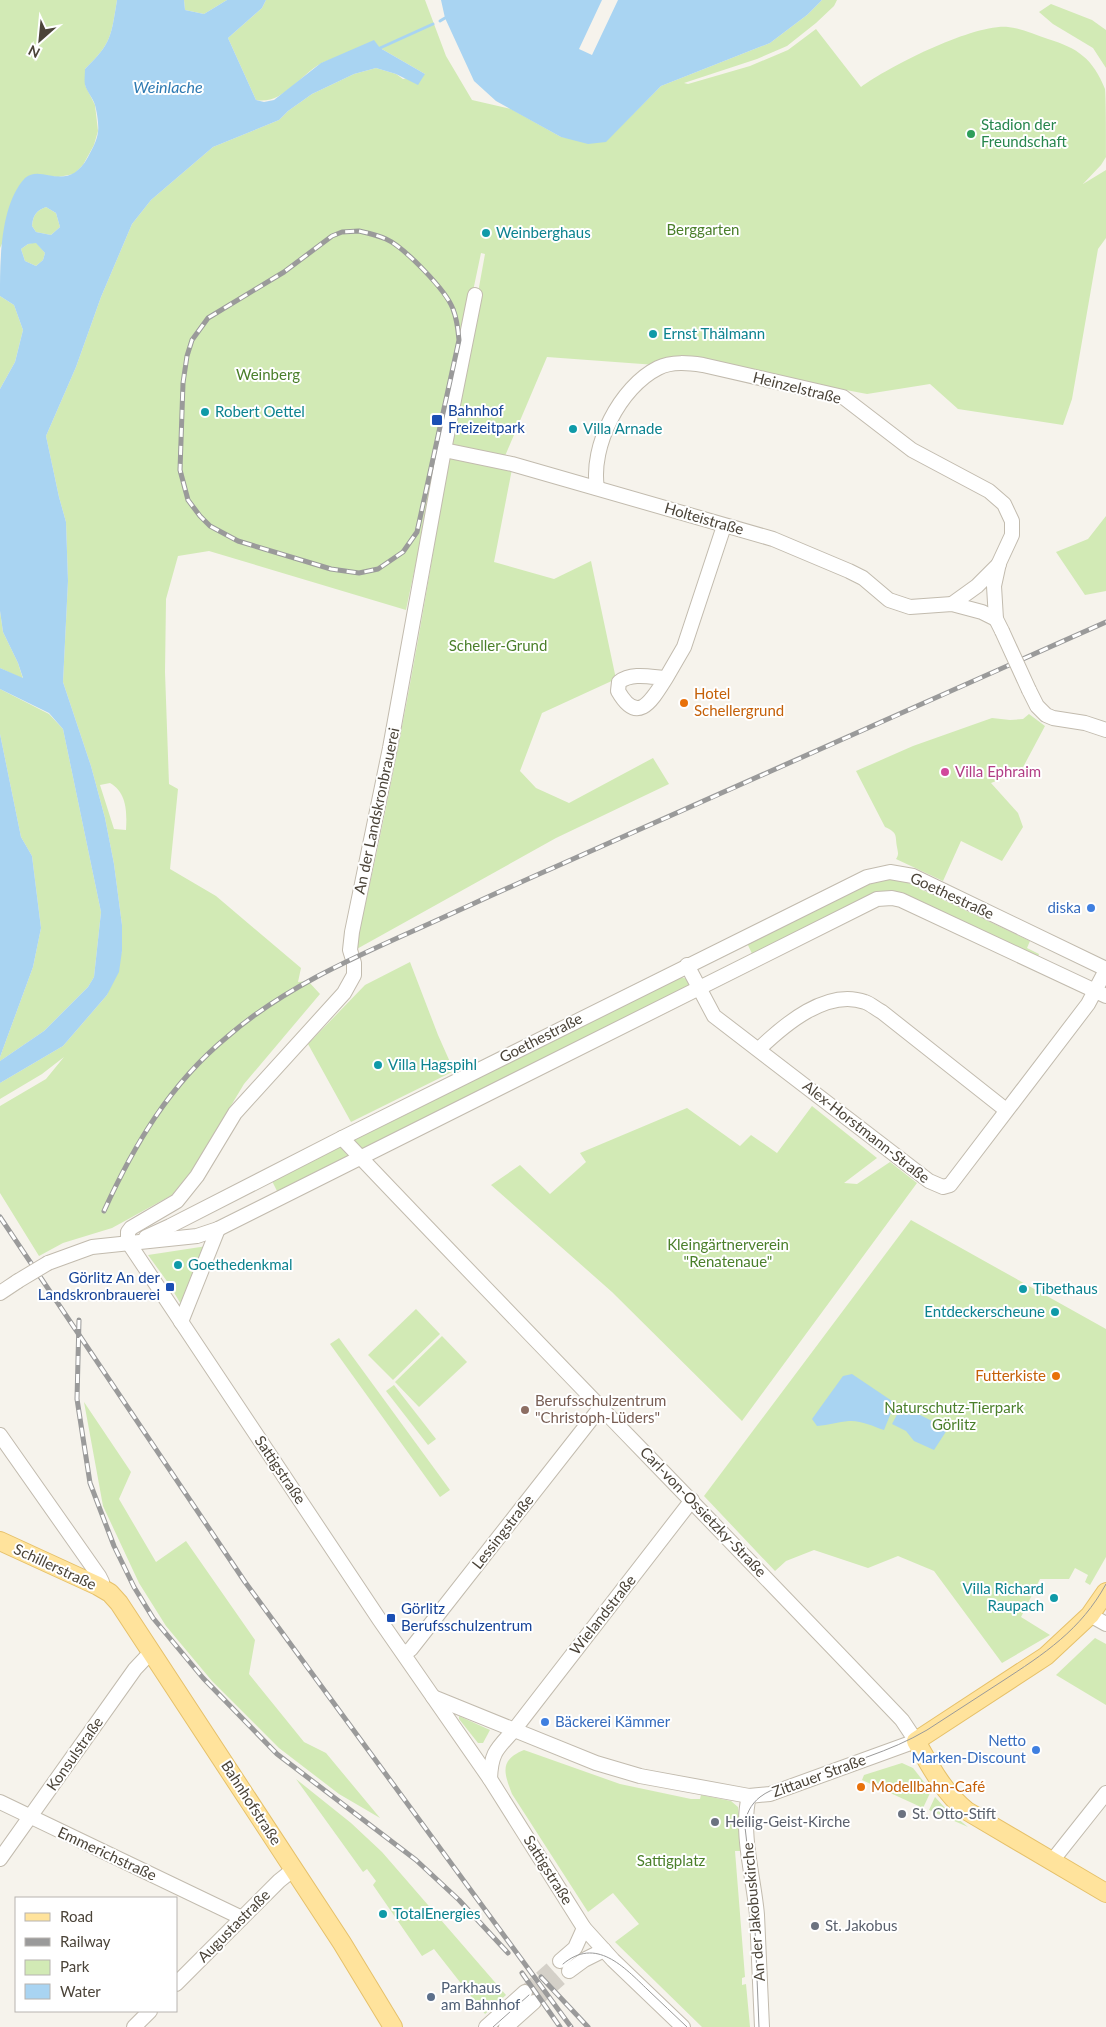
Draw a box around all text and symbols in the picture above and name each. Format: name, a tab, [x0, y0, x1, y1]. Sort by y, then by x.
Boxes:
north arrow	[15, 15, 65, 65]
text: N	[25, 42, 43, 62]
water label: Weinlache	[133, 77, 203, 96]
place label: Stadion der Freundschaft	[981, 115, 1067, 150]
marker: Stadion der Freundschaft	[965, 128, 977, 140]
park label: Berggarten	[667, 220, 739, 238]
place label: Weinberghaus	[496, 223, 591, 241]
marker: Weinberghaus	[480, 227, 492, 239]
place label: Ernst Thälmann	[663, 324, 765, 342]
marker: Ernst Thälmann	[647, 328, 659, 340]
park label: Weinberg	[236, 365, 300, 383]
street label: Heinzelstraße	[751, 367, 843, 407]
place label: Bahnhof Freizeitpark	[448, 401, 525, 436]
place label: Robert Oettel	[215, 402, 305, 420]
marker: Robert Oettel	[199, 406, 211, 418]
marker: Bahnhof Freizeitpark	[430, 413, 444, 427]
place label: Villa Arnade	[583, 419, 662, 437]
marker: Villa Arnade	[567, 423, 579, 435]
street label: Holteistraße	[663, 498, 746, 538]
park label: Scheller-Grund	[449, 636, 547, 654]
place label: Hotel Schellergrund	[694, 684, 784, 719]
marker: Hotel Schellergrund	[678, 697, 690, 709]
street label: An der Landskronbrauerei	[350, 726, 402, 896]
place label: Villa Ephraim	[955, 762, 1041, 780]
marker: Villa Ephraim	[939, 766, 951, 778]
street label: Goethestraße	[908, 868, 997, 922]
place label: diska	[1047, 898, 1081, 916]
marker: diska	[1085, 902, 1097, 914]
street label: Goethestraße	[496, 1009, 585, 1066]
place label: Villa Hagspihl	[388, 1055, 477, 1073]
marker: Villa Hagspihl	[372, 1059, 384, 1071]
street label: Alex-Horstmann-Straße	[800, 1076, 934, 1186]
park label: Kleingärtnerverein "Renatenaue"	[667, 1235, 789, 1270]
place label: Goethedenkmal	[188, 1255, 293, 1273]
marker: Goethedenkmal	[172, 1259, 184, 1271]
place label: Görlitz An der Landskronbrauerei	[38, 1268, 161, 1303]
place label: Tibethaus	[1033, 1279, 1098, 1297]
marker: Görlitz An der Landskronbrauerei	[164, 1281, 176, 1293]
marker: Tibethaus	[1017, 1283, 1029, 1295]
place label: Entdeckerscheune	[924, 1302, 1045, 1320]
marker: Entdeckerscheune	[1049, 1306, 1061, 1318]
place label: Futterkiste	[975, 1366, 1046, 1384]
marker: Futterkiste	[1050, 1370, 1062, 1382]
place label: Berufsschulzentrum "Christoph-Lüders"	[535, 1391, 666, 1426]
park label: Naturschutz-Tierpark Görlitz	[884, 1398, 1024, 1433]
marker: Berufsschulzentrum "Christoph-Lüders"	[519, 1404, 531, 1416]
street label: Sattigstraße	[251, 1432, 310, 1507]
street label: Carl-von-Ossietzky-Straße	[637, 1442, 771, 1580]
street label: Lessingstraße	[468, 1491, 537, 1572]
street label: Schillerstraße	[11, 1539, 100, 1593]
street label: Wielandstraße	[566, 1571, 639, 1658]
place label: Villa Richard Raupach	[962, 1579, 1044, 1614]
marker: Villa Richard Raupach	[1048, 1592, 1060, 1604]
place label: Görlitz Berufsschulzentrum	[401, 1599, 532, 1634]
marker: Görlitz Berufsschulzentrum	[385, 1612, 397, 1624]
place label: Bäckerei Kämmer	[555, 1712, 671, 1730]
street label: Konsulstraße	[42, 1713, 106, 1794]
marker: Bäckerei Kämmer	[539, 1716, 551, 1728]
place label: Netto Marken-Discount	[911, 1731, 1027, 1766]
marker: Netto Marken-Discount	[1030, 1744, 1042, 1756]
street label: Zittauer Straße	[769, 1750, 868, 1800]
street label: Bahnhofstraße	[218, 1757, 286, 1848]
place label: Modellbahn-Café	[871, 1777, 985, 1795]
marker: Modellbahn-Café	[855, 1781, 867, 1793]
place label: St. Otto-Stift	[912, 1804, 997, 1822]
marker: St. Otto-Stift	[896, 1808, 908, 1820]
place label: Heilig-Geist-Kirche	[725, 1812, 850, 1830]
marker: Heilig-Geist-Kirche	[709, 1816, 721, 1828]
street label: Emmerichstraße	[55, 1822, 160, 1884]
street label: Sattigstraße	[520, 1831, 577, 1908]
street label: An der Jakobuskirche	[738, 1842, 768, 1982]
park label: Sattigplatz	[637, 1851, 706, 1869]
street label: Augustastraße	[193, 1885, 273, 1965]
legend	[15, 1897, 178, 2012]
place label: TotalEnergies	[393, 1904, 481, 1922]
text: Road	[60, 1907, 93, 1925]
marker: TotalEnergies	[377, 1908, 389, 1920]
place label: St. Jakobus	[825, 1916, 898, 1934]
marker: St. Jakobus	[809, 1920, 821, 1932]
text: Railway	[60, 1932, 111, 1950]
text: Park	[60, 1957, 90, 1975]
place label: Parkhaus am Bahnhof	[441, 1978, 521, 2013]
text: Water	[60, 1982, 101, 2000]
marker: Parkhaus am Bahnhof	[425, 1991, 437, 2003]

